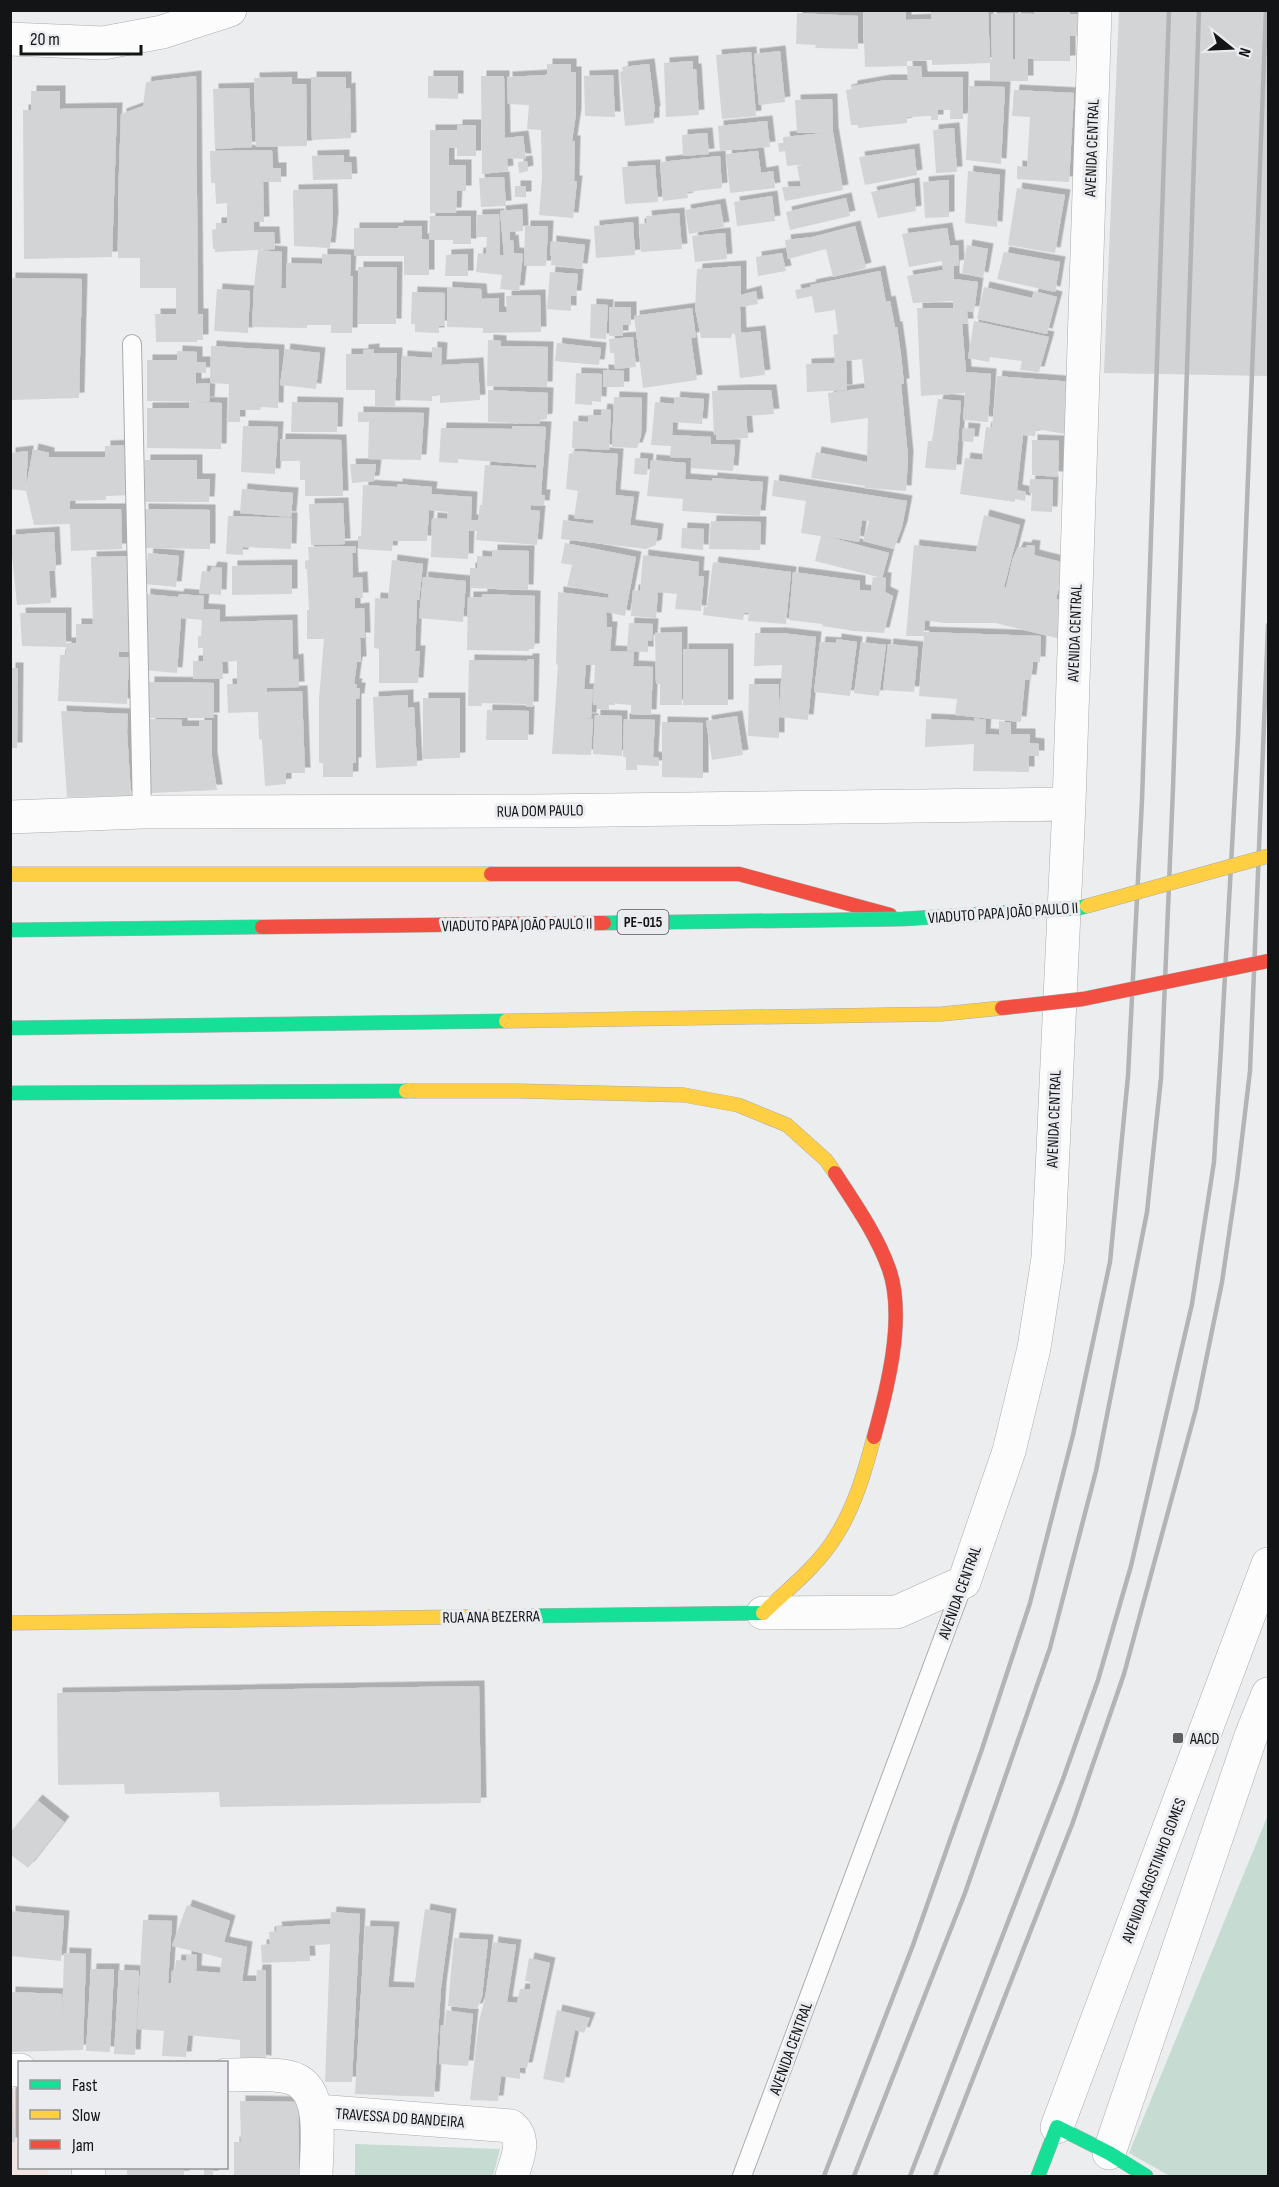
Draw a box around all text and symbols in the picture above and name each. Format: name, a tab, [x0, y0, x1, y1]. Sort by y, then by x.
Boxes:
scale bar	[21, 18, 141, 56]
north arrow	[1201, 18, 1261, 78]
text: 20 m	[30, 29, 60, 50]
text: N	[1233, 45, 1254, 59]
street label: AVENIDA CENTRAL	[1081, 99, 1104, 198]
street label: AVENIDA CENTRAL	[1064, 584, 1087, 683]
street label: RUA DOM PAULO	[496, 801, 584, 822]
street label: VIADUTO PAPA JOÃO PAULO II	[927, 899, 1079, 928]
road number: PE-015	[618, 910, 668, 934]
street label: VIADUTO PAPA JOÃO PAULO II	[442, 915, 592, 936]
street label: AVENIDA CENTRAL	[1043, 1070, 1066, 1169]
street label: AVENIDA CENTRAL	[934, 1543, 986, 1643]
street label: RUA ANA BEZERRA	[442, 1607, 540, 1628]
place label: AACD	[1189, 1730, 1220, 1749]
marker: AACD	[1171, 1731, 1185, 1745]
street label: AVENIDA AGOSTINHO GOMES	[1118, 1795, 1191, 1946]
street label: AVENIDA CENTRAL	[765, 1999, 817, 2099]
legend	[18, 2061, 228, 2169]
text: Fast	[72, 2075, 98, 2096]
text: Slow	[72, 2105, 101, 2126]
street label: TRAVESSA DO BANDEIRA	[335, 2105, 465, 2132]
text: Jam	[71, 2135, 94, 2156]

